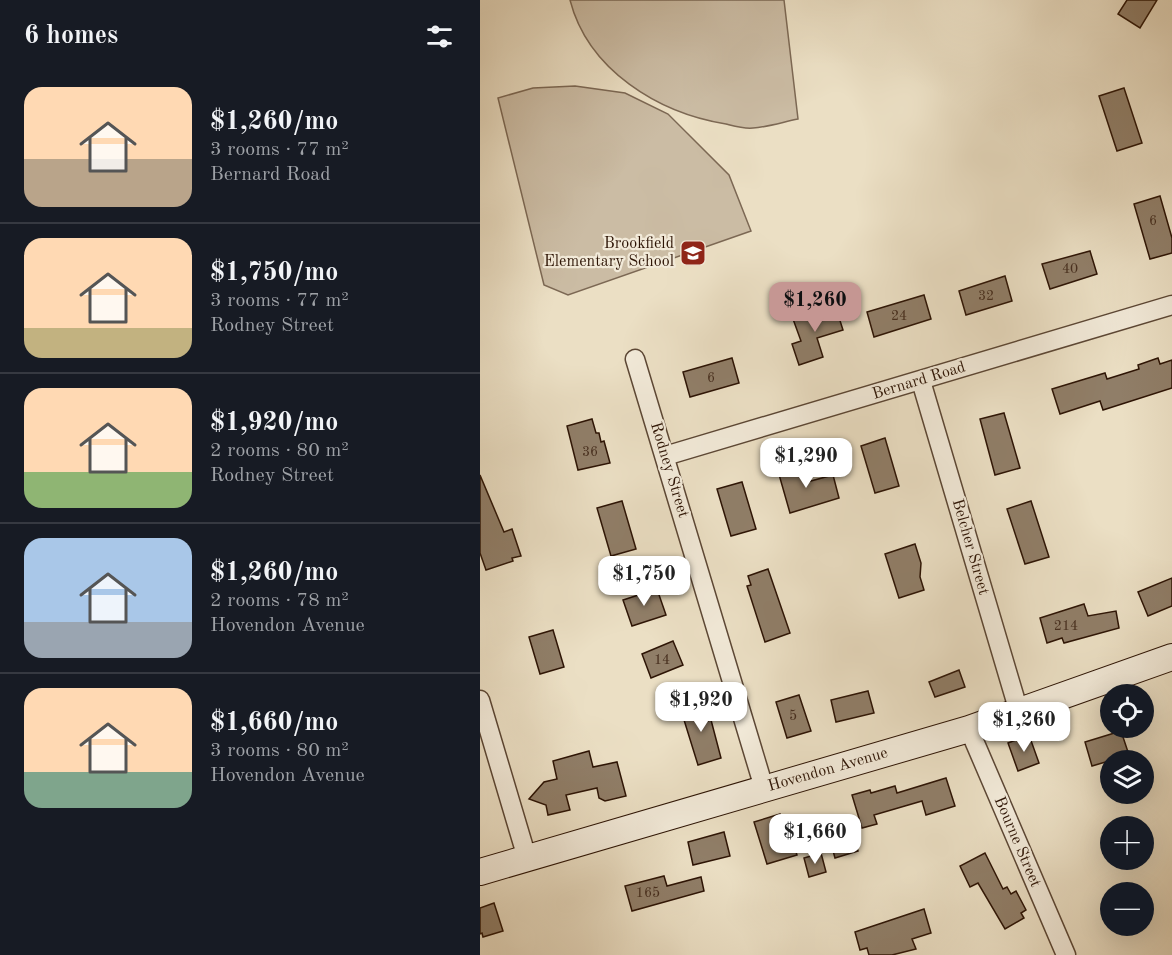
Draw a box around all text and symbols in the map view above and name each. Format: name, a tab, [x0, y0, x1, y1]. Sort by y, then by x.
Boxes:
icon: filters	[423, 20, 456, 53]
text: 6 homes	[24, 23, 118, 49]
text: $1,260/mo	[210, 109, 338, 135]
icon: home	[72, 111, 144, 183]
text: 3 rooms · 77 m²	[210, 140, 349, 160]
text: Bernard Road	[210, 165, 331, 185]
house number: 6	[1149, 214, 1157, 228]
place label: Brookfield Elementary School	[544, 236, 674, 270]
school or university icon: Brookfield Elementary School	[678, 238, 708, 268]
text: $1,750/mo	[210, 260, 338, 286]
icon: home	[72, 262, 144, 334]
house number: 40	[1062, 262, 1078, 276]
pin: $1,260	[766, 282, 864, 333]
house number: 32	[978, 289, 994, 303]
text: 3 rooms · 77 m²	[210, 291, 349, 311]
text: $1,260	[783, 291, 847, 311]
house number: 24	[891, 309, 907, 323]
text: Rodney Street	[210, 316, 334, 336]
street label: Bernard Road	[870, 359, 968, 403]
house number: 6	[707, 371, 715, 385]
text: $1,920/mo	[210, 410, 338, 436]
icon: home	[72, 412, 144, 484]
street label: Rodney Street	[647, 420, 691, 520]
pin: $1,290	[757, 438, 855, 489]
text: 2 rooms · 80 m²	[210, 441, 349, 461]
house number: 36	[582, 445, 598, 459]
text: $1,290	[774, 447, 838, 467]
text: Rodney Street	[210, 466, 334, 486]
street label: Belcher Street	[949, 497, 991, 597]
pin: $1,750	[595, 556, 693, 607]
text: $1,260/mo	[210, 560, 338, 586]
icon: home	[72, 562, 144, 634]
text: $1,750	[612, 565, 676, 585]
text: 2 rooms · 78 m²	[210, 591, 349, 611]
text: Hovendon Avenue	[210, 616, 365, 636]
house number: 214	[1054, 619, 1078, 633]
house number: 14	[654, 653, 670, 667]
pin: $1,920	[652, 682, 750, 733]
map controls	[1100, 684, 1154, 936]
button: locate	[1100, 684, 1154, 738]
text: $1,920	[669, 691, 733, 711]
pin: $1,260	[975, 702, 1073, 753]
house number: 5	[789, 709, 797, 723]
text: $1,660/mo	[210, 710, 338, 736]
text: $1,260	[992, 711, 1056, 731]
icon: home	[72, 712, 144, 784]
text: 3 rooms · 80 m²	[210, 741, 349, 761]
street label: Hovendon Avenue	[766, 745, 890, 795]
button: layers	[1100, 750, 1154, 804]
text: Hovendon Avenue	[210, 766, 365, 786]
street label: Bourne Street	[991, 794, 1043, 890]
pin: $1,660	[766, 814, 864, 865]
button: +	[1100, 816, 1154, 870]
text: $1,660	[783, 823, 847, 843]
button: −	[1100, 882, 1154, 936]
house number: 165	[636, 886, 660, 900]

